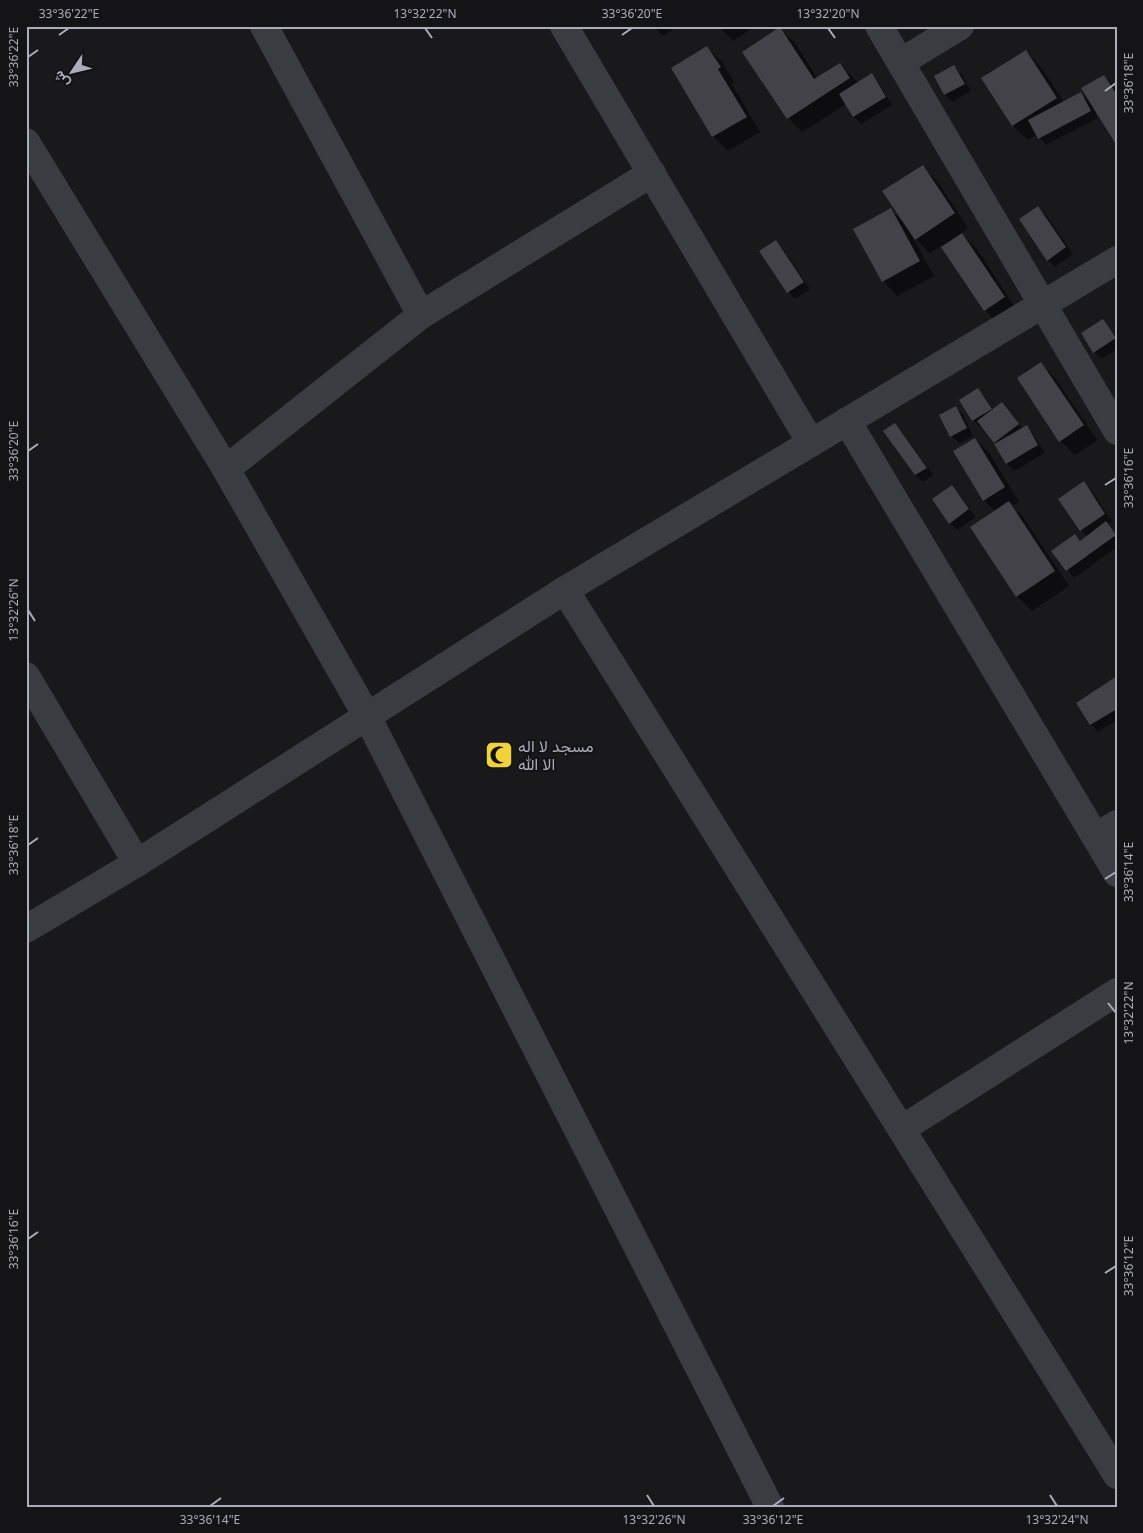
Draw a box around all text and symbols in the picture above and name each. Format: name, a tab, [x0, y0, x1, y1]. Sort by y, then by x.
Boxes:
text: 33°36'22"E	[39, 5, 99, 22]
text: 13°32'22"N	[393, 5, 457, 22]
text: 33°36'20"E	[602, 5, 662, 22]
text: 13°32'20"N	[796, 5, 860, 22]
text: 33°36'22"E	[5, 27, 22, 87]
north arrow	[48, 48, 98, 98]
text: 33°36'18"E	[1120, 53, 1137, 113]
text: ش	[48, 67, 74, 92]
text: 33°36'20"E	[5, 421, 22, 481]
text: 33°36'16"E	[1120, 448, 1137, 508]
text: 13°32'26"N	[5, 578, 22, 642]
place label: مسجد لا اله الا الله	[518, 735, 593, 775]
mosque icon: مسجد لا اله الا الله	[484, 740, 514, 770]
text: 33°36'18"E	[5, 815, 22, 875]
text: 33°36'14"E	[1120, 842, 1137, 902]
text: 13°32'22"N	[1120, 981, 1137, 1045]
text: 33°36'16"E	[5, 1209, 22, 1269]
text: 33°36'12"E	[1120, 1236, 1137, 1296]
text: 33°36'14"E	[180, 1511, 240, 1528]
text: 13°32'26"N	[622, 1511, 686, 1528]
text: 33°36'12"E	[743, 1511, 803, 1528]
text: 13°32'24"N	[1025, 1511, 1089, 1528]

